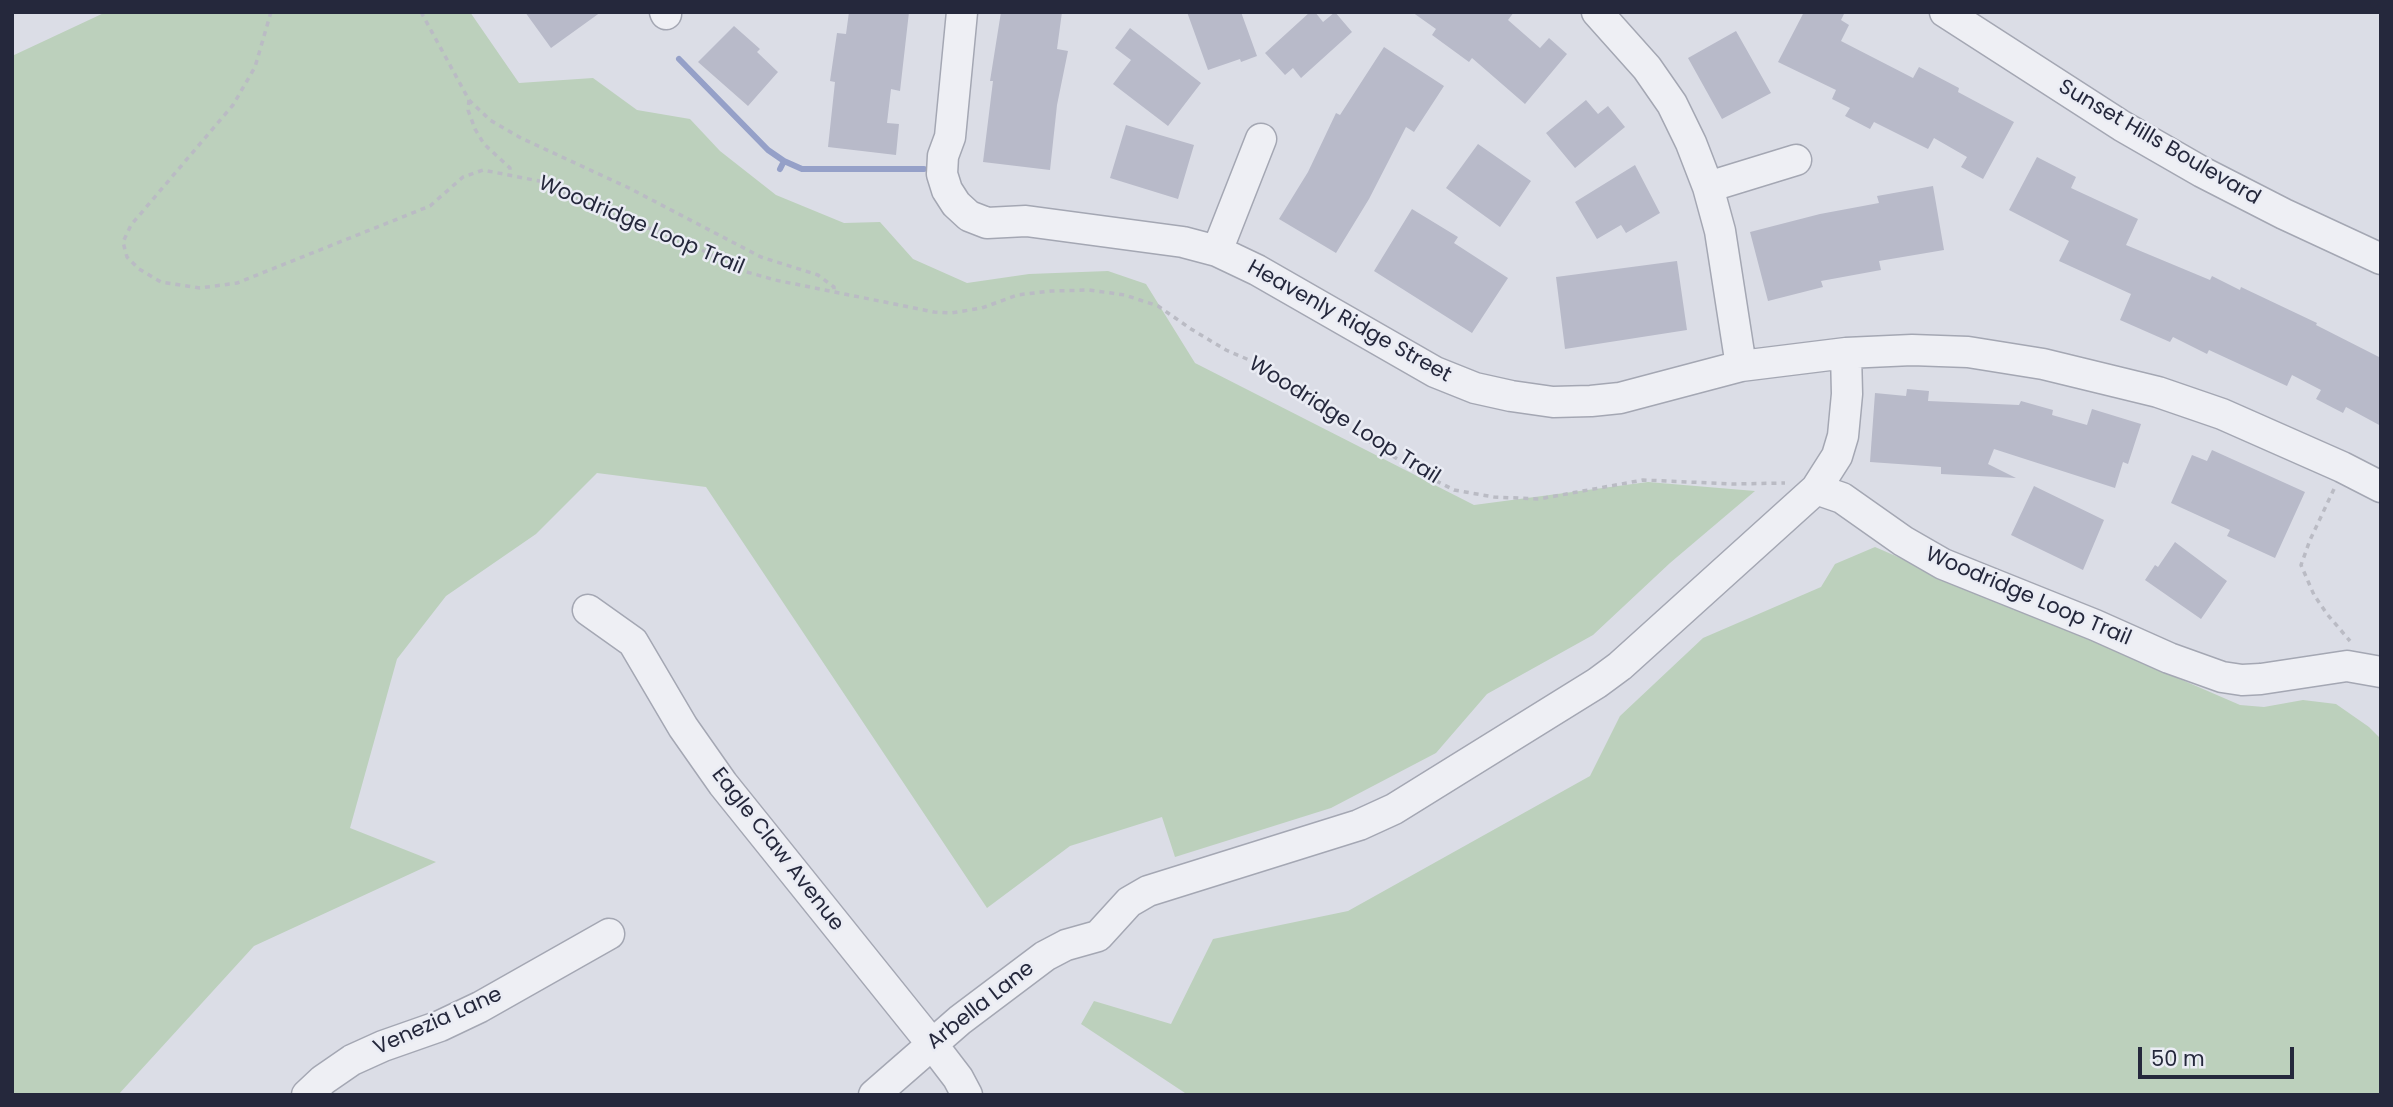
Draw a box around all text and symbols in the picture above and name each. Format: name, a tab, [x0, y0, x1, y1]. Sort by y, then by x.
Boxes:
street label: Sunset Hills Boulevard	[2054, 75, 2264, 211]
street label: Woodridge Loop Trail	[534, 171, 748, 281]
street label: Heavenly Ridge Street	[1243, 255, 1455, 389]
street label: Woodridge Loop Trail	[1244, 352, 1444, 490]
street label: Woodridge Loop Trail	[1921, 542, 2135, 652]
street label: Eagle Claw Avenue	[705, 763, 849, 937]
street label: Arbella Lane	[922, 956, 1040, 1056]
street label: Venezia Lane	[370, 982, 506, 1062]
scale bar	[2141, 1034, 2297, 1078]
text: 50 m	[2151, 1044, 2205, 1073]

